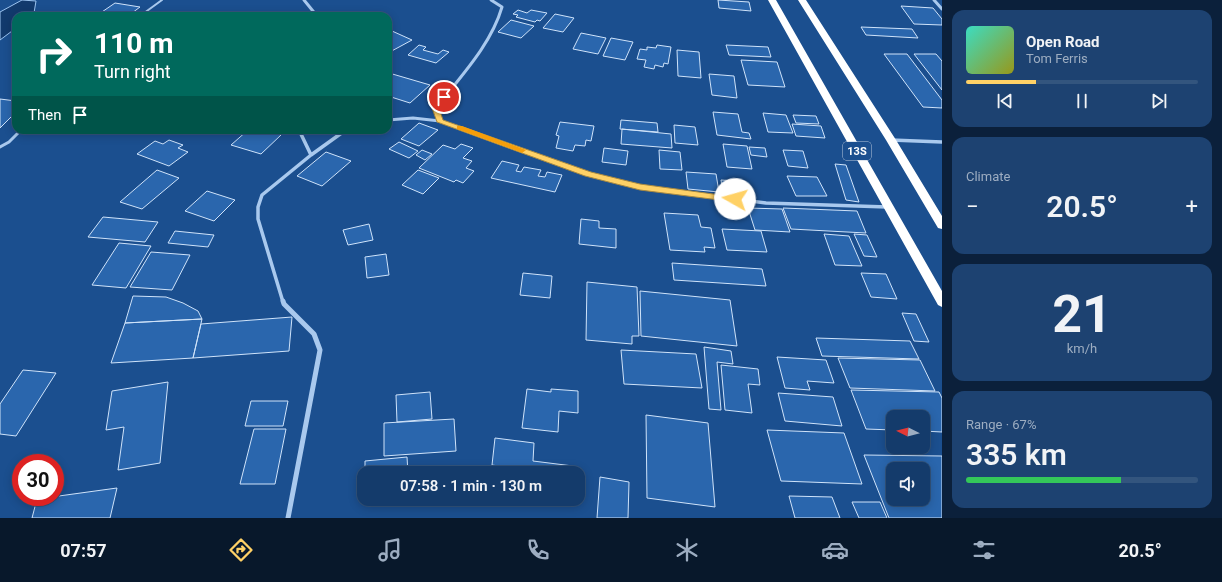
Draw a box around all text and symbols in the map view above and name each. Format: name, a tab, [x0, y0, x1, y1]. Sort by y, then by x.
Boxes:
text: 110 m	[94, 27, 173, 60]
icon: right	[28, 28, 80, 80]
text: Open Road	[1026, 33, 1100, 51]
text: Tom Ferris	[1026, 51, 1088, 66]
text: Turn right	[94, 61, 171, 82]
pin	[427, 80, 461, 114]
icon: arrive	[433, 86, 455, 108]
icon: previous	[994, 90, 1016, 112]
icon: pause	[1071, 90, 1093, 112]
icon: next	[1148, 90, 1170, 112]
icon: arrive	[69, 104, 91, 126]
text: Then	[28, 106, 61, 124]
road number: 13S	[843, 142, 871, 160]
text: Climate	[966, 169, 1010, 184]
position arrow	[714, 178, 756, 220]
text: 20.5°	[1046, 189, 1118, 224]
text: −	[966, 194, 979, 219]
text: +	[1186, 194, 1198, 219]
text: 21	[1052, 284, 1112, 345]
text: km/h	[1067, 341, 1097, 356]
north arrow	[886, 410, 930, 454]
map controls	[886, 410, 930, 506]
text: Range · 67%	[966, 417, 1036, 432]
text: 335 km	[966, 437, 1067, 472]
speed limit sign: 30	[12, 454, 64, 506]
button: sound	[886, 462, 930, 506]
text: 07:58 · 1 min · 130 m	[400, 477, 542, 495]
icon: directions	[227, 536, 255, 564]
icon: music	[376, 536, 404, 564]
icon: phone	[524, 536, 552, 564]
icon: climate	[673, 536, 701, 564]
icon: car	[821, 536, 849, 564]
icon: filters	[970, 536, 998, 564]
text: 07:57	[60, 540, 107, 561]
text: 20.5°	[1118, 540, 1162, 561]

